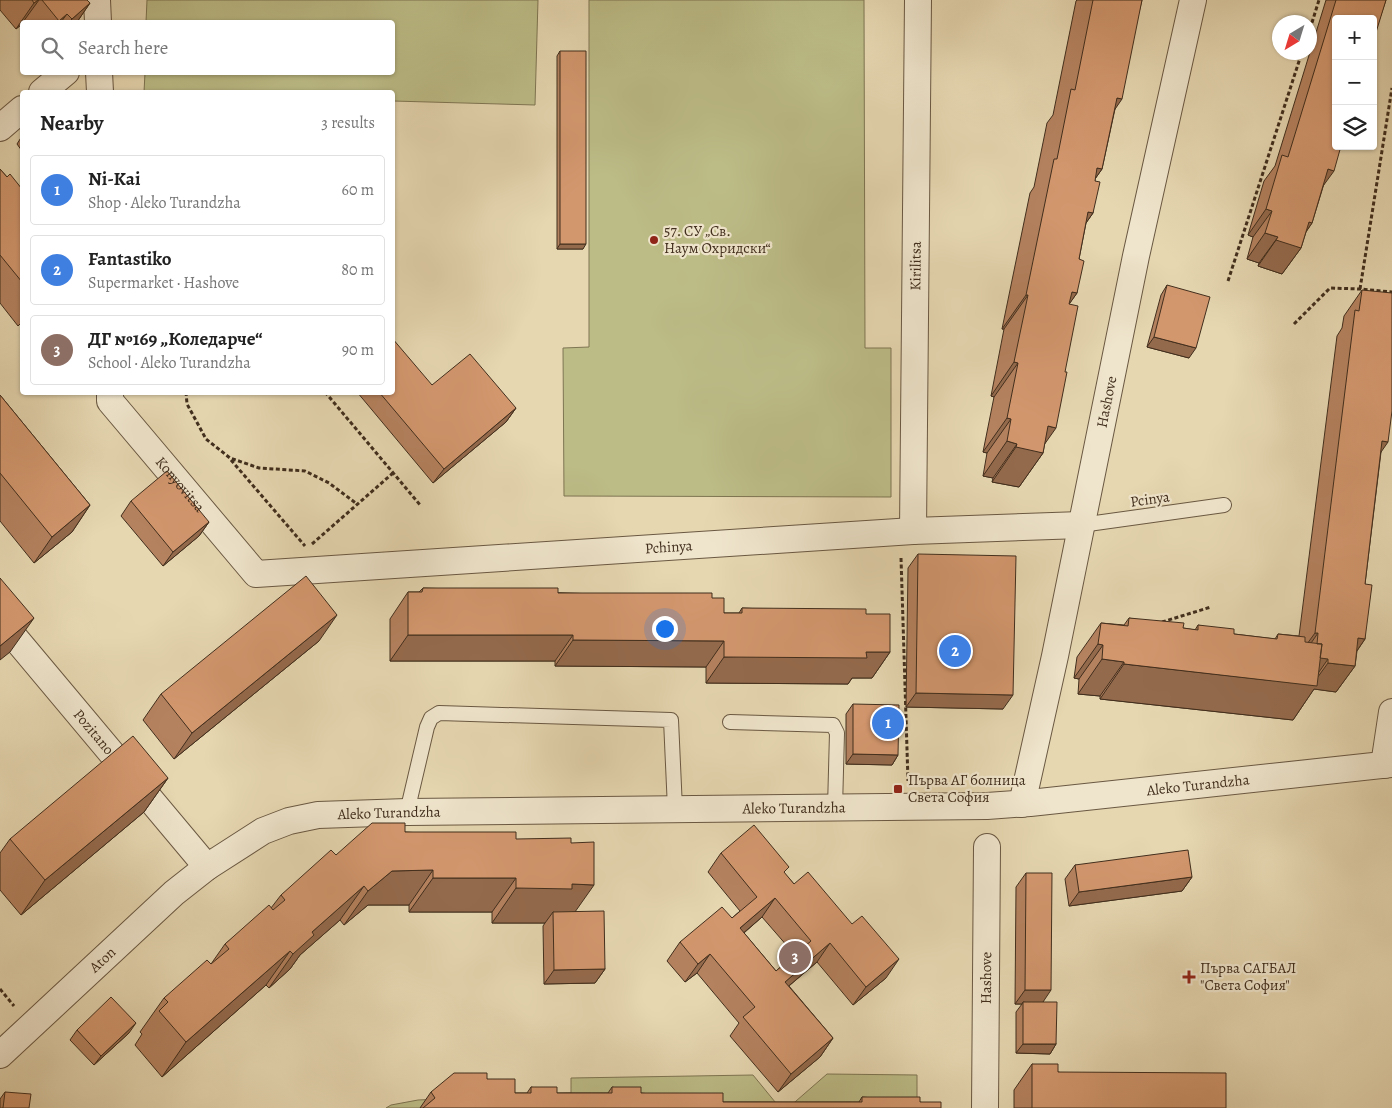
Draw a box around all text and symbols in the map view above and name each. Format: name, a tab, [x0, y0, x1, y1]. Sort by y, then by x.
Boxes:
north arrow	[1272, 15, 1317, 60]
map controls	[1332, 15, 1377, 150]
button: +	[1332, 15, 1377, 60]
search box	[20, 20, 395, 75]
icon: search	[38, 34, 66, 62]
text: Search here	[78, 35, 168, 61]
button: −	[1332, 60, 1377, 105]
button: layers	[1332, 105, 1377, 150]
text: Nearby	[40, 109, 103, 137]
text: 3 results	[321, 112, 375, 134]
text: Ni-Kai	[88, 166, 140, 192]
text: 1	[54, 179, 60, 201]
text: 60 m	[342, 179, 374, 201]
text: Shop · Aleko Turandzha	[88, 192, 241, 214]
place label: 57. СУ „Св. Наум Охридски“	[664, 221, 771, 258]
marker: 57. СУ „Св. Наум Охридски“	[648, 234, 660, 246]
street label: Kirilitsa	[905, 241, 926, 291]
text: Fantastiko	[88, 246, 172, 272]
text: 2	[53, 259, 61, 281]
text: 80 m	[341, 259, 374, 281]
text: Supermarket · Hashove	[88, 272, 239, 294]
text: ДГ №169 „Коледарче“	[88, 326, 263, 352]
text: 3	[54, 339, 60, 361]
text: 90 m	[342, 339, 374, 361]
text: School · Aleko Turandzha	[88, 352, 251, 374]
street label: Hashove	[1091, 374, 1122, 429]
street label: Konyovitsa	[151, 452, 210, 516]
street label: Pcinya	[1129, 486, 1171, 512]
street label: Pchinya	[644, 535, 693, 559]
your location	[652, 616, 678, 642]
pin: 2	[939, 632, 971, 670]
pin: 1	[872, 704, 904, 742]
street label: Pozitano	[69, 705, 119, 759]
street label: Aleko Turandzha	[1145, 769, 1250, 800]
place label: Първа АГ болница Света София	[908, 770, 1026, 807]
marker: Първа АГ болница Света София	[892, 783, 904, 795]
street label: Aleko Turandzha	[741, 797, 846, 819]
street label: Aleko Turandzha	[336, 802, 441, 824]
pin: 3	[779, 938, 811, 976]
street label: Aton	[84, 942, 120, 978]
street label: Hashove	[976, 951, 996, 1004]
place label: Първа САГБАЛ "Света София"	[1200, 958, 1296, 995]
marker: Първа САГБАЛ "Света София"	[1182, 970, 1196, 984]

